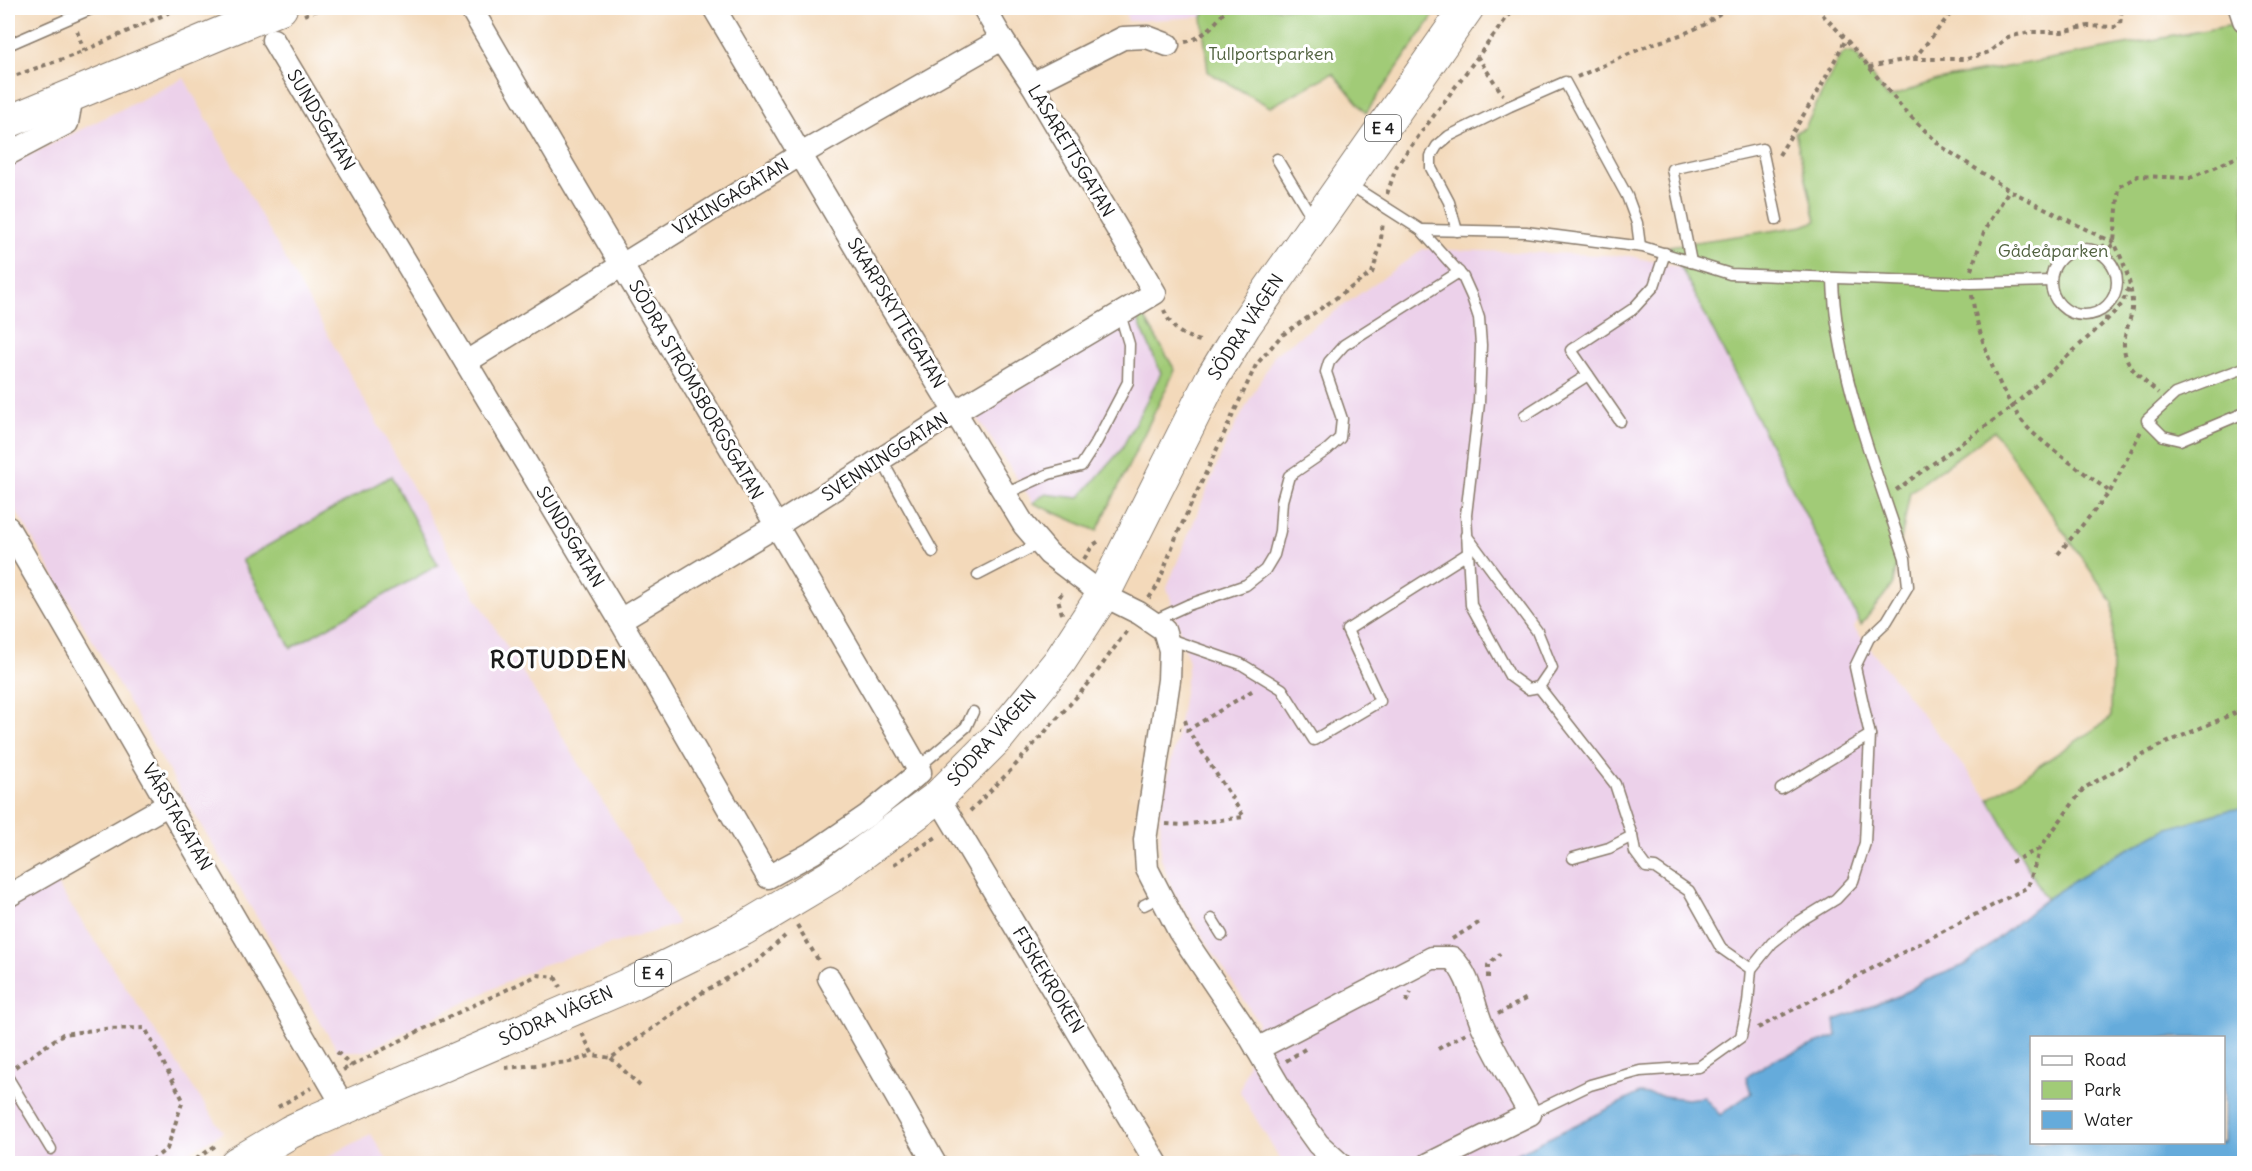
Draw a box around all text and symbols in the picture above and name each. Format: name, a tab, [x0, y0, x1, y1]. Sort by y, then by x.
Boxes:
park label: Tullportsparken	[1208, 42, 1334, 65]
street label: SUNDSGATAN	[282, 65, 361, 174]
street label: LASARETTSGATAN	[1023, 80, 1120, 221]
road number: E 4	[1365, 115, 1401, 141]
street label: VIKINGAGATAN	[668, 153, 793, 240]
street label: SKARPSKYTTEGATAN	[842, 233, 950, 392]
park label: Gådeåparken	[1998, 239, 2108, 262]
street label: SÖDRA VÄGEN	[1203, 269, 1289, 384]
street label: SÖDRA STRÖMSBORGSGATAN	[624, 276, 769, 504]
street label: SVENNINGGATAN	[817, 407, 952, 506]
street label: SUNDSGATAN	[531, 482, 610, 591]
district label: ROTUDDEN	[490, 644, 628, 674]
street label: SÖDRA VÄGEN	[942, 685, 1041, 791]
street label: VÅRSTAGATAN	[137, 759, 217, 875]
street label: FISKEKROKEN	[1008, 922, 1089, 1037]
road number: E 4	[635, 960, 671, 986]
street label: SÖDRA VÄGEN	[495, 980, 616, 1051]
legend	[2030, 1036, 2225, 1144]
text: Road	[2084, 1048, 2127, 1071]
text: Park	[2084, 1078, 2121, 1101]
text: Water	[2084, 1108, 2134, 1131]

